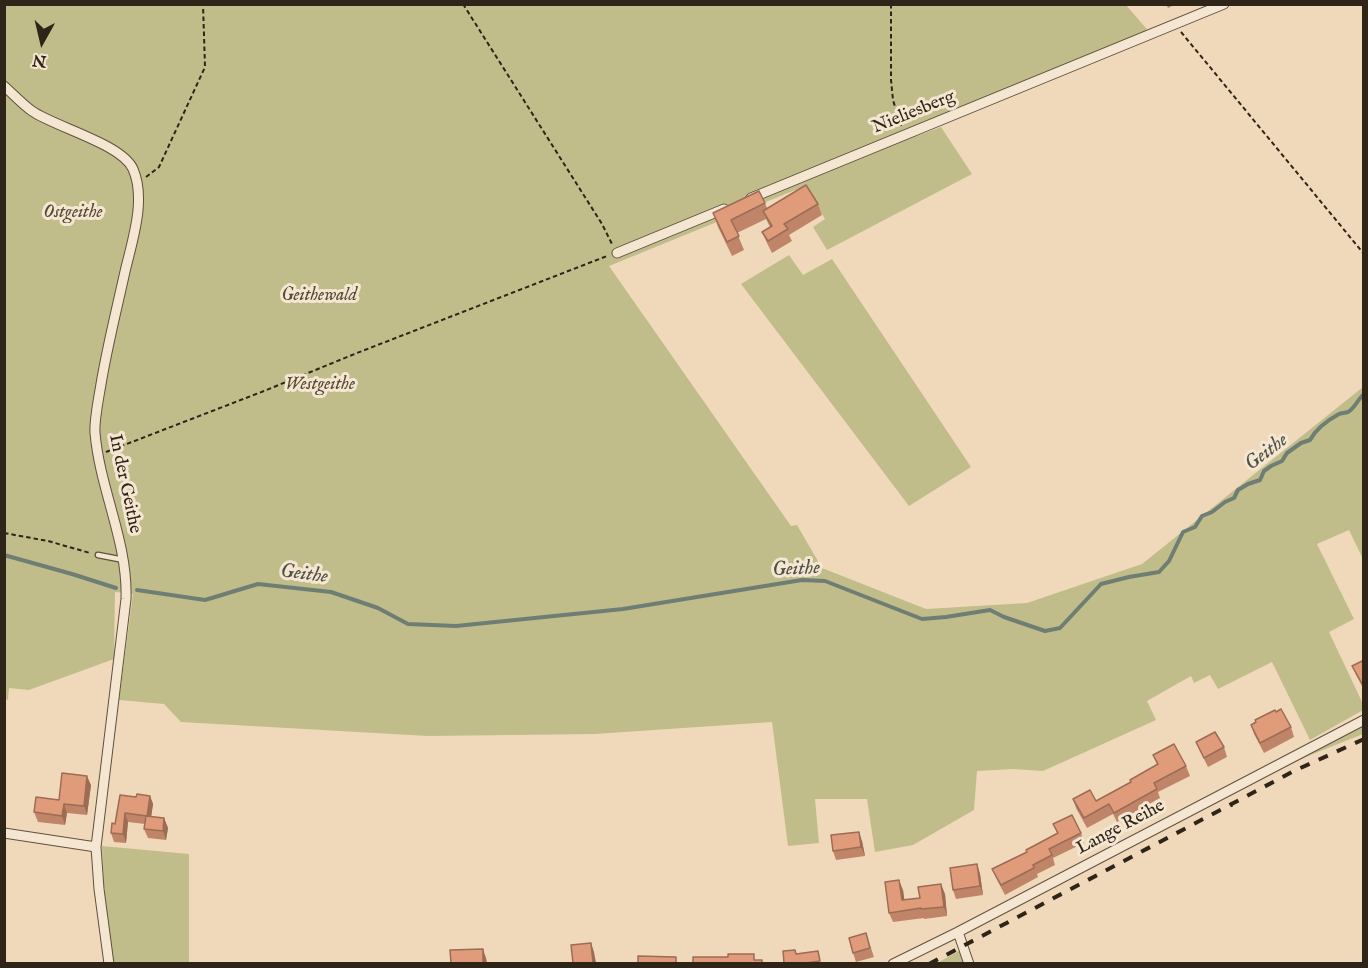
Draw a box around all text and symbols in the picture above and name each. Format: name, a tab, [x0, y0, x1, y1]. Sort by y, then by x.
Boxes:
north arrow	[12, 12, 72, 72]
text: N	[31, 49, 48, 71]
street label: Nieliesberg	[870, 87, 958, 139]
park label: Ostgeithe	[44, 202, 102, 224]
park label: Geithewald	[281, 285, 357, 307]
park label: Westgeithe	[285, 374, 355, 396]
water label: Geithe	[1241, 429, 1293, 477]
street label: In der Geithe	[103, 432, 145, 536]
water label: Geithe	[772, 557, 820, 583]
water label: Geithe	[279, 560, 329, 590]
street label: Lange Reihe	[1073, 796, 1169, 860]

